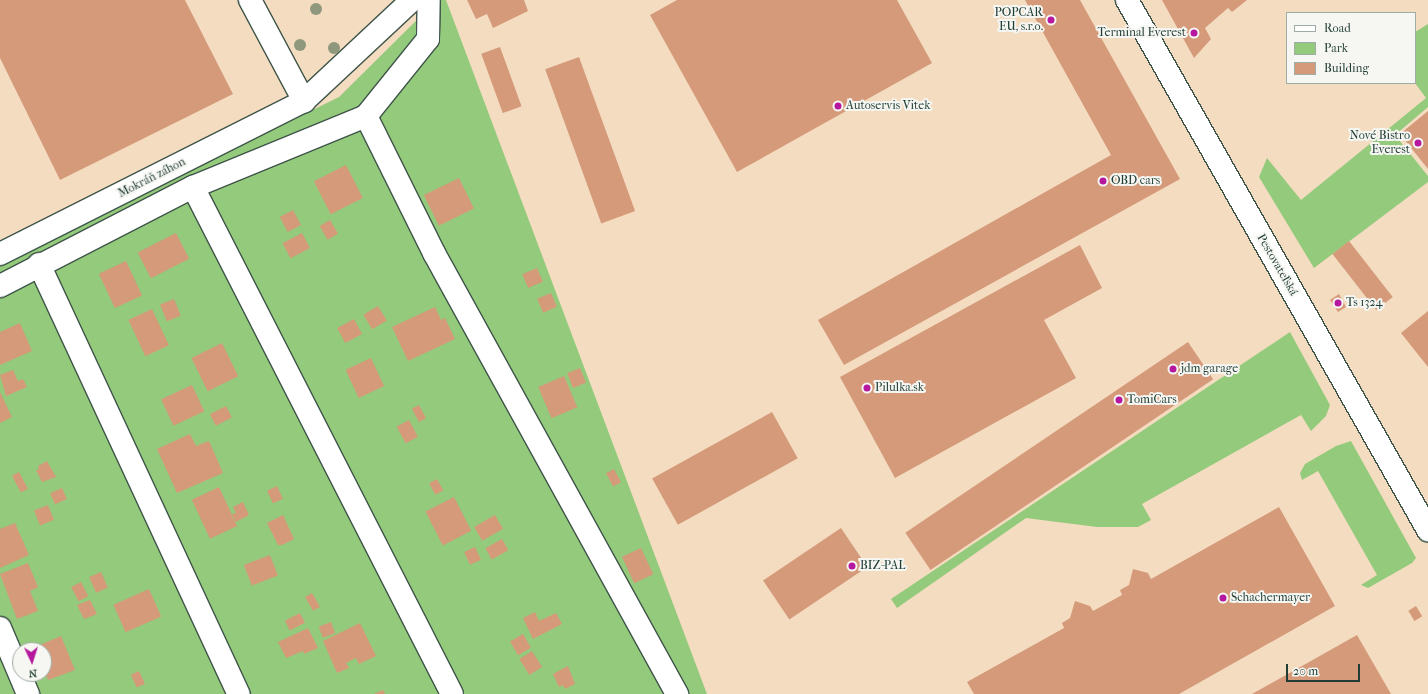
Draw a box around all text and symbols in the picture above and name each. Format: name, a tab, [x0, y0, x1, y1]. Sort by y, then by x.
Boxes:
place label: POPCAR EU, s.r.o.	[995, 6, 1043, 34]
legend	[1286, 12, 1416, 84]
marker: POPCAR EU, s.r.o.	[1046, 15, 1056, 25]
text: Road	[1324, 21, 1351, 35]
place label: Terminal Everest	[1097, 26, 1186, 40]
marker: Terminal Everest	[1189, 28, 1199, 38]
text: Park	[1324, 41, 1348, 55]
text: Building	[1324, 61, 1369, 75]
place label: Autoservis Vitek	[846, 99, 930, 113]
marker: Autoservis Vitek	[833, 101, 843, 111]
place label: Nové Bistro Everest	[1350, 129, 1410, 157]
marker: Nové Bistro Everest	[1413, 138, 1423, 148]
street label: Mokráň záhon	[116, 155, 188, 201]
place label: OBD cars	[1111, 174, 1160, 188]
marker: OBD cars	[1098, 176, 1108, 186]
street label: Pestovateľská	[1254, 232, 1300, 298]
place label: Ts 1324	[1346, 296, 1383, 310]
marker: Ts 1324	[1333, 298, 1343, 308]
place label: jdm garage	[1181, 362, 1238, 376]
marker: jdm garage	[1168, 364, 1178, 374]
place label: Pilulka.sk	[875, 381, 924, 395]
marker: Pilulka.sk	[862, 383, 872, 393]
place label: TomiCars	[1127, 393, 1177, 407]
marker: TomiCars	[1114, 395, 1124, 405]
place label: BIZ-PAL	[860, 559, 905, 573]
marker: BIZ-PAL	[847, 561, 857, 571]
place label: Schachermayer	[1231, 591, 1310, 605]
marker: Schachermayer	[1218, 593, 1228, 603]
north arrow	[12, 642, 52, 682]
scale bar	[1288, 656, 1362, 682]
text: 20 m	[1293, 664, 1318, 678]
text: N	[28, 667, 37, 680]

